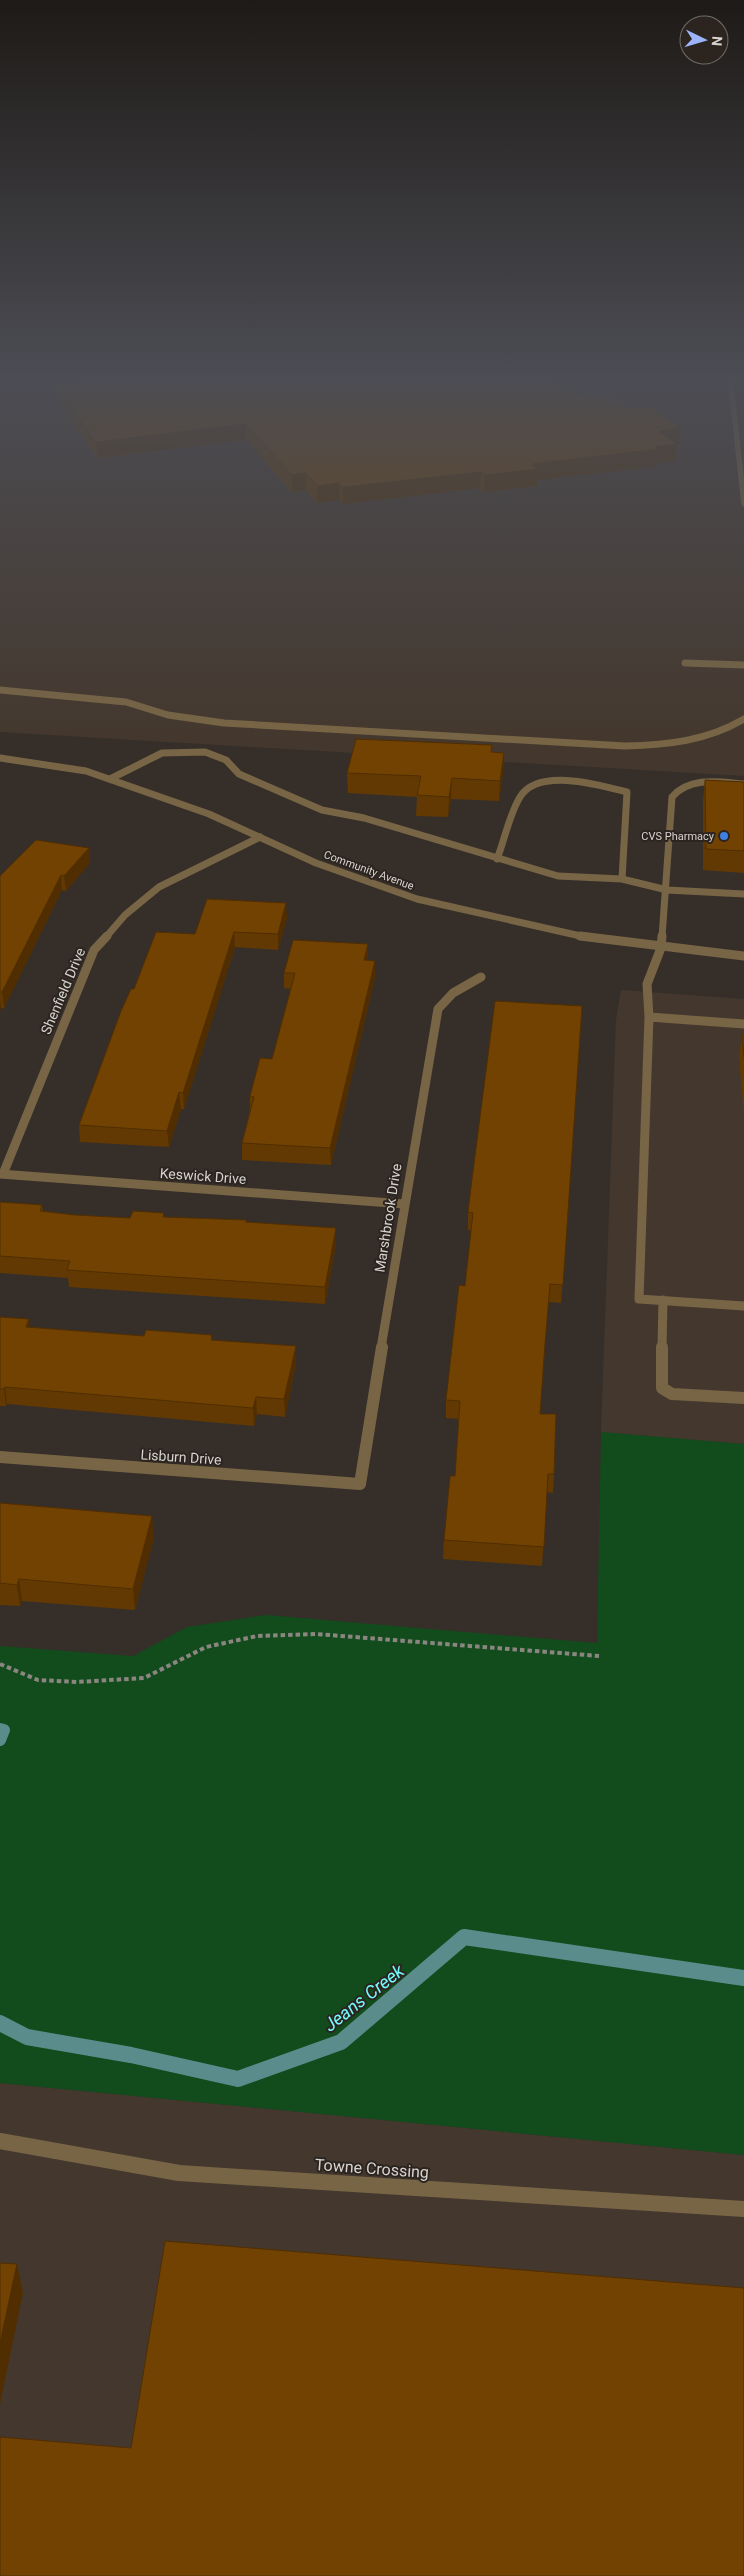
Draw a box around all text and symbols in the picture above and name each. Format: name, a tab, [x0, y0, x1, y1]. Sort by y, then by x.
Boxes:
north arrow	[679, 15, 729, 65]
text: N	[709, 36, 725, 47]
place label: CVS Pharmacy	[641, 830, 715, 843]
marker: CVS Pharmacy	[718, 830, 730, 842]
street label: Community Avenue	[322, 848, 416, 893]
street label: Shenfield Drive	[38, 945, 88, 1037]
street label: Marshbrook Drive	[371, 1162, 405, 1274]
street label: Keswick Drive	[159, 1165, 247, 1187]
street label: Lisburn Drive	[140, 1446, 222, 1468]
water label: Jeans Creek	[319, 1959, 409, 2035]
street label: Towne Crossing	[314, 2155, 430, 2182]

